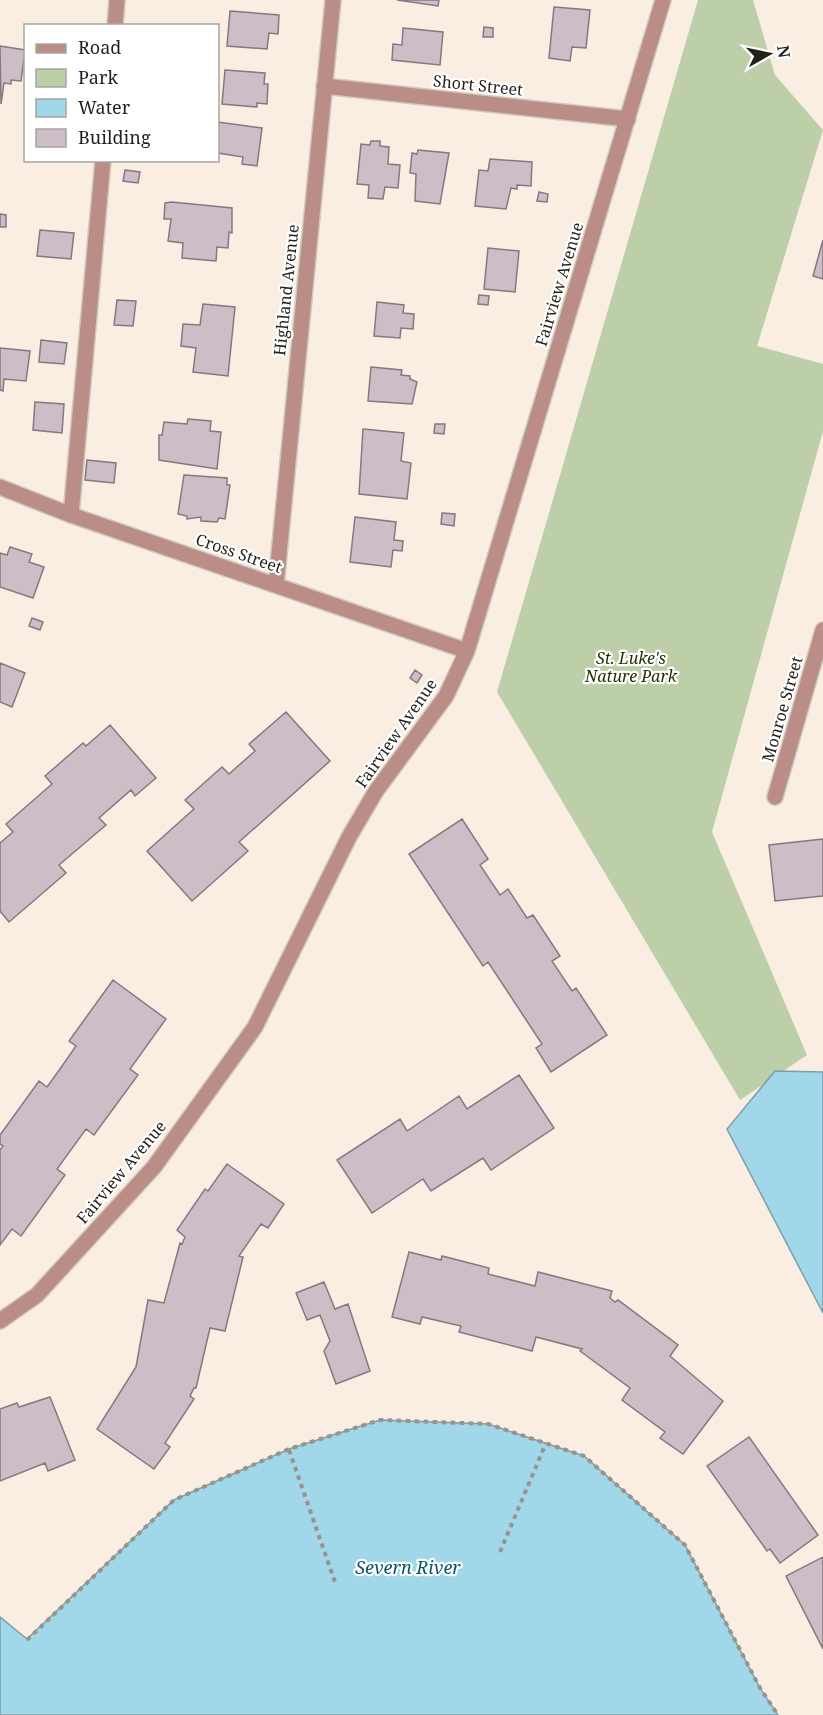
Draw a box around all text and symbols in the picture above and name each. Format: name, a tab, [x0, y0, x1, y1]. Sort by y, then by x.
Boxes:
legend	[24, 24, 219, 162]
north arrow	[739, 24, 799, 84]
text: Road	[78, 35, 121, 59]
text: N	[772, 44, 796, 60]
text: Park	[78, 65, 118, 89]
street label: Short Street	[432, 69, 524, 101]
text: Water	[78, 95, 131, 119]
text: Building	[78, 125, 151, 149]
street label: Fairview Avenue	[530, 219, 588, 349]
street label: Highland Avenue	[268, 223, 304, 357]
street label: Cross Street	[193, 528, 285, 578]
park label: St. Luke's Nature Park	[584, 647, 678, 687]
street label: Monroe Street	[756, 653, 808, 764]
street label: Fairview Avenue	[350, 674, 442, 792]
street label: Fairview Avenue	[71, 1116, 171, 1228]
water label: Severn River	[355, 1555, 461, 1579]

